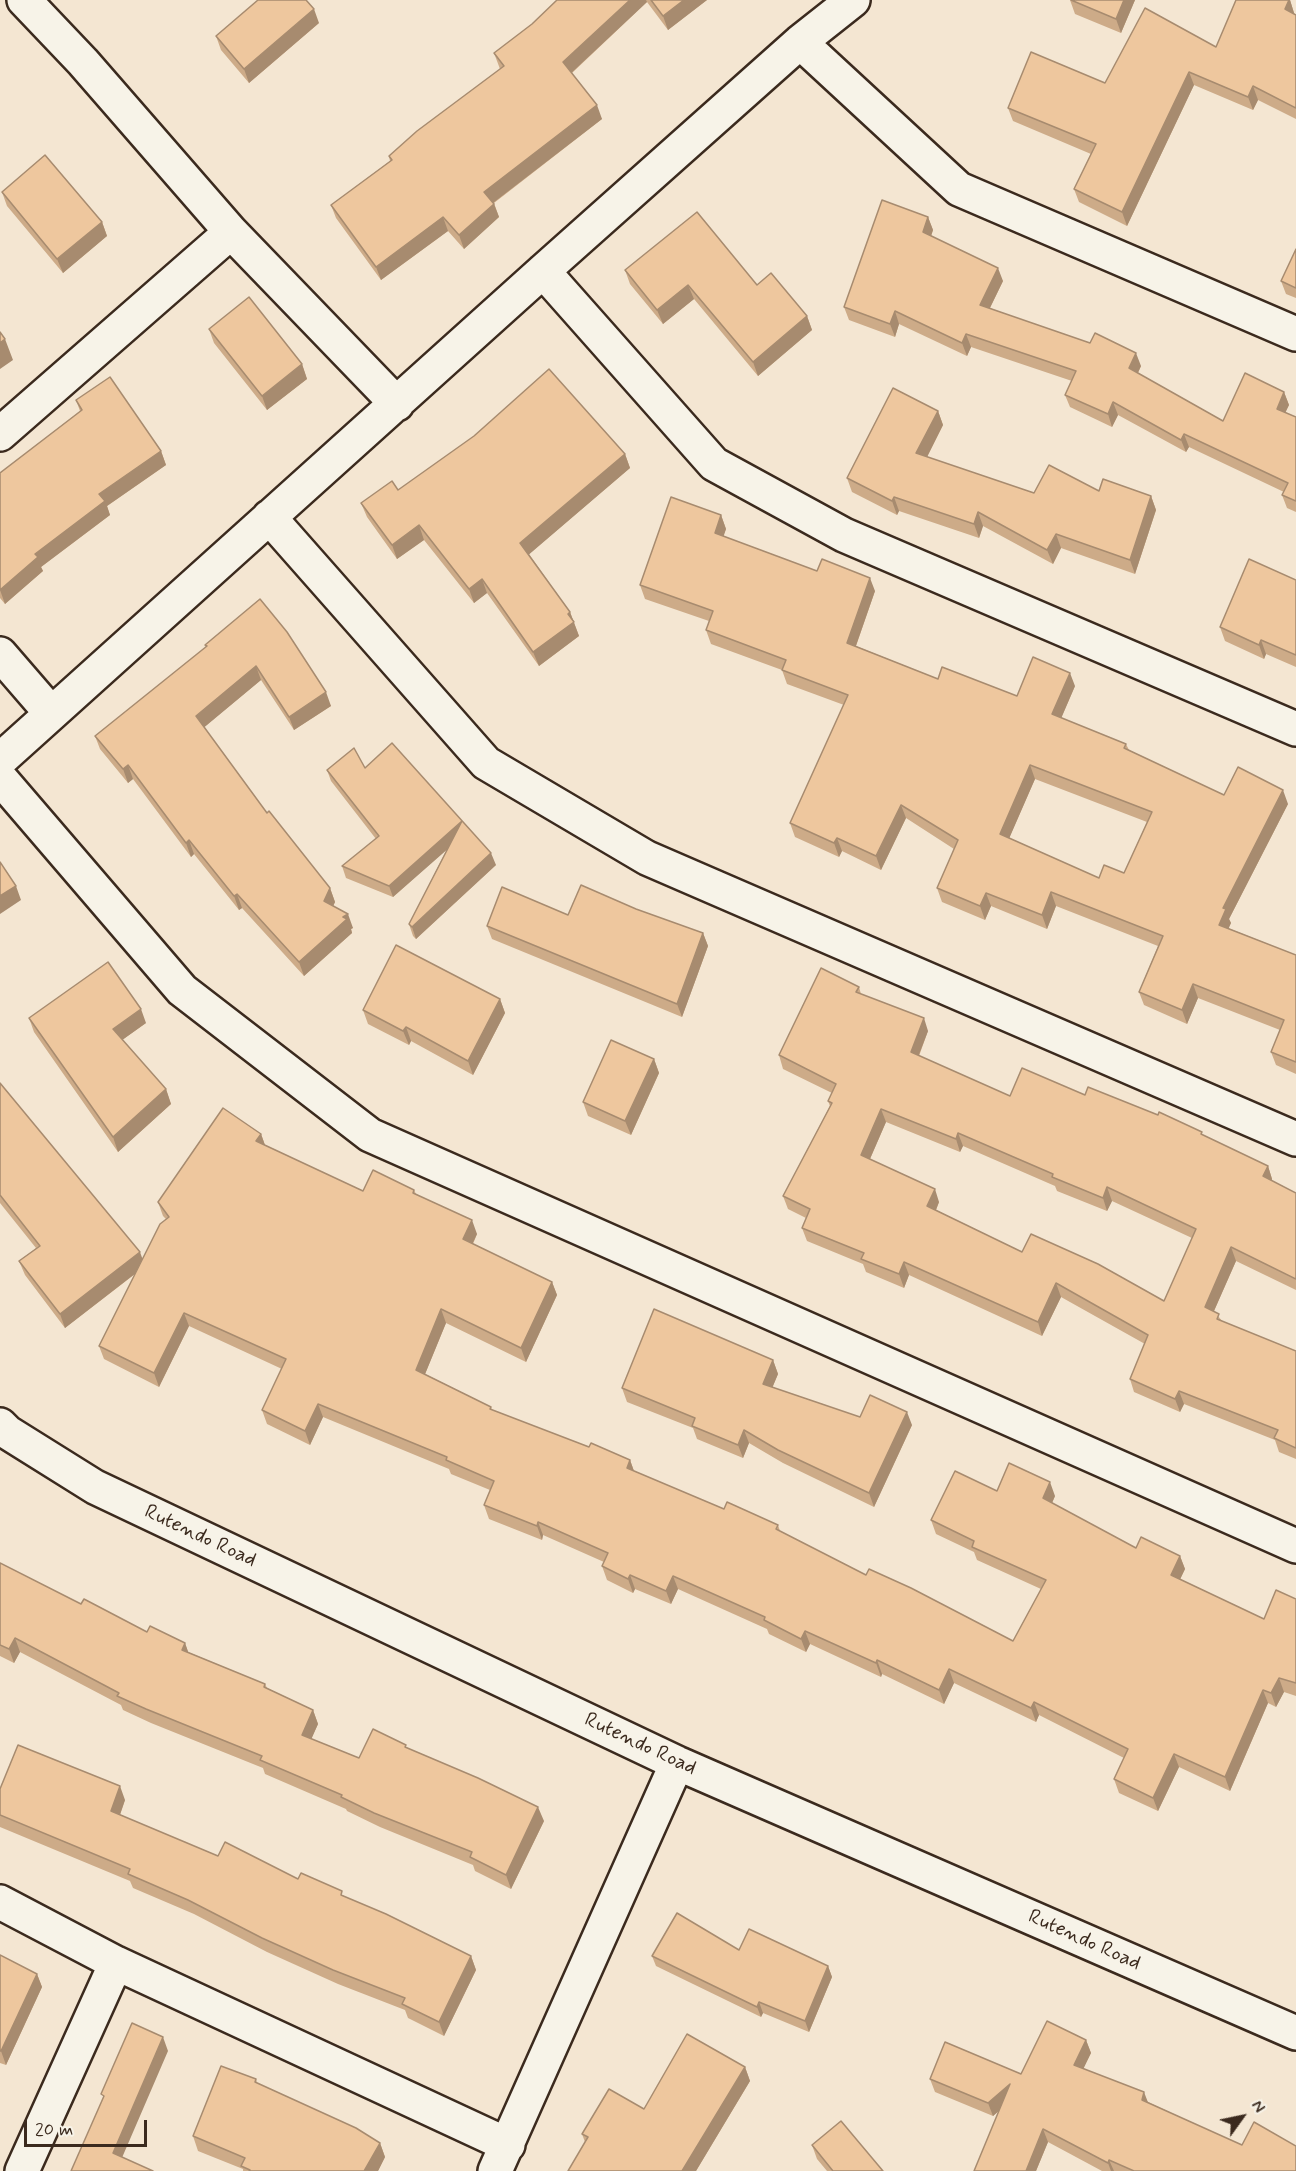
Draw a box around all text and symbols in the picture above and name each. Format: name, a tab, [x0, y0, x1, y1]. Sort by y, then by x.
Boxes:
street label: Rutendo Road	[140, 1500, 260, 1574]
street label: Rutendo Road	[580, 1708, 700, 1782]
street label: Rutendo Road	[1024, 1905, 1144, 1977]
north arrow	[1212, 2087, 1272, 2147]
text: N	[1246, 2097, 1269, 2117]
scale bar	[27, 2108, 150, 2146]
text: 20 m	[35, 2118, 73, 2142]

